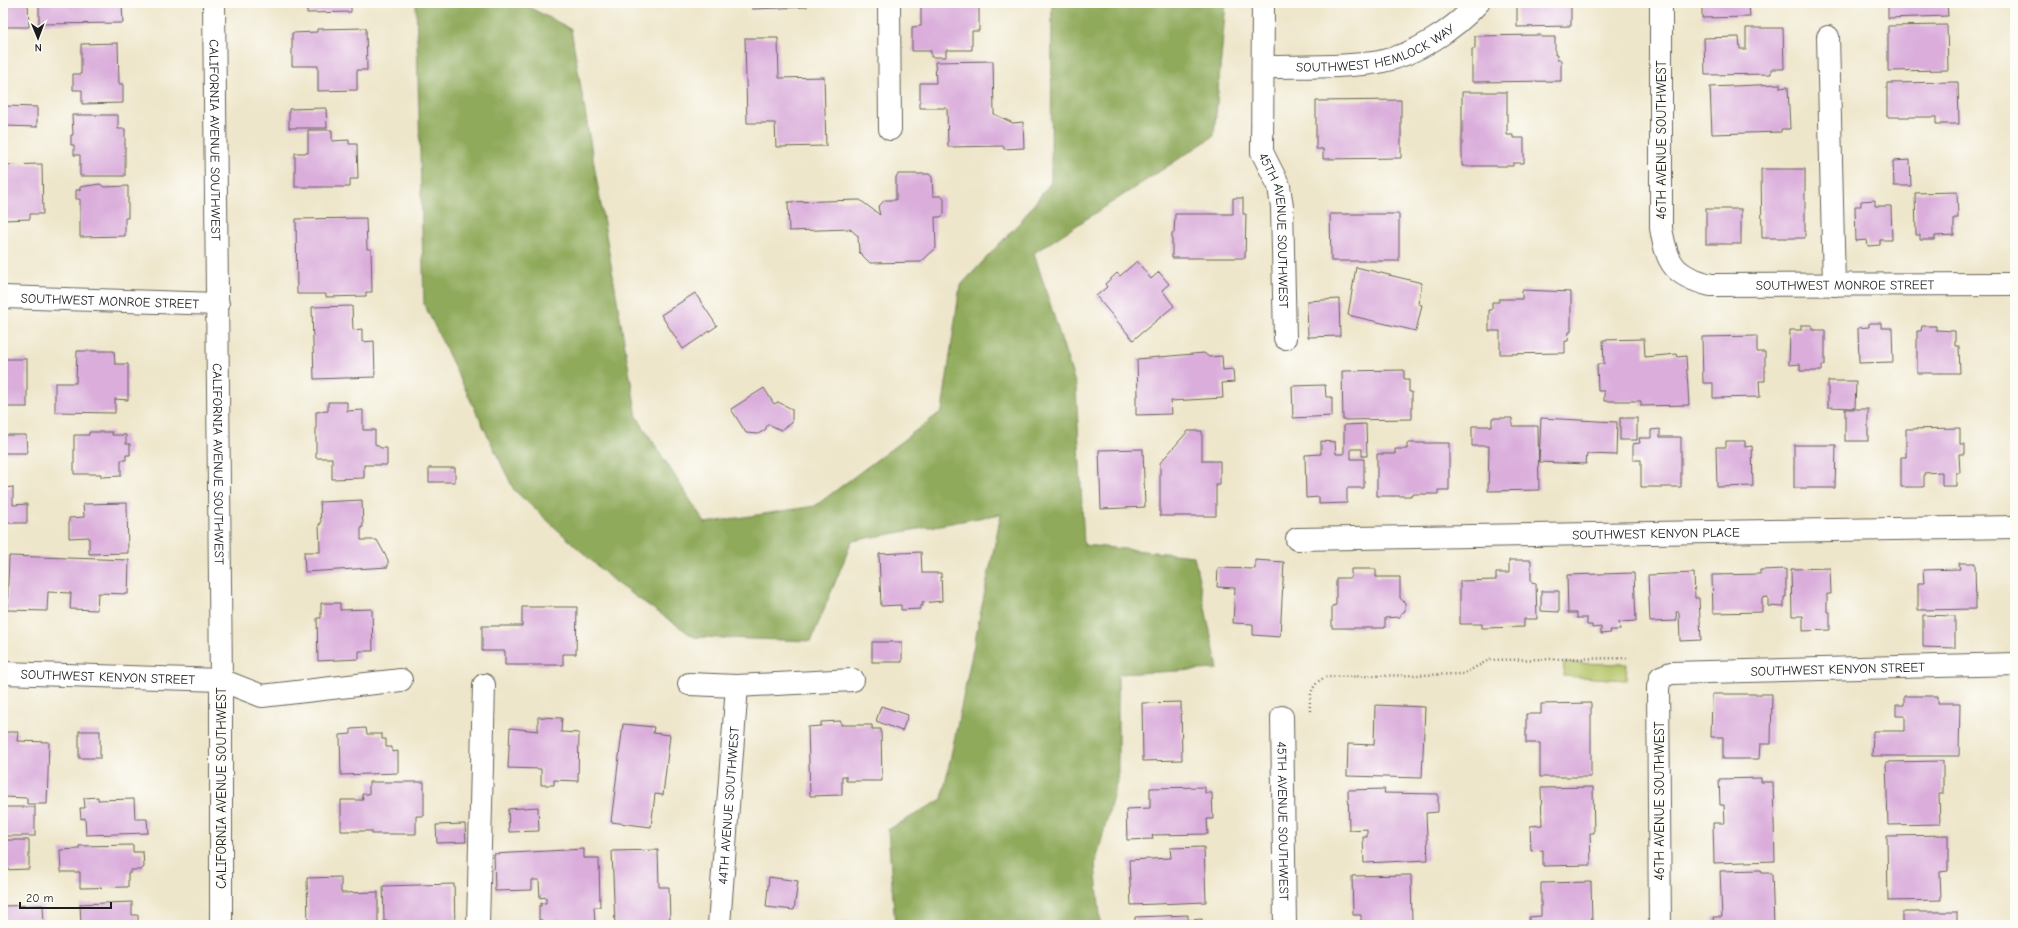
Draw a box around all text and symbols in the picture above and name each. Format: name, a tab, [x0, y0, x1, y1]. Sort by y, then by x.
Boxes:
north arrow	[18, 18, 58, 58]
street label: SOUTHWEST HEMLOCK WAY	[1296, 20, 1457, 74]
street label: CALIFORNIA AVENUE SOUTHWEST	[207, 39, 224, 241]
text: N	[34, 41, 42, 54]
street label: 46TH AVENUE SOUTHWEST	[1654, 60, 1669, 220]
street label: 45TH AVENUE SOUTHWEST	[1256, 150, 1292, 309]
street label: SOUTHWEST MONROE STREET	[1756, 277, 1935, 292]
street label: SOUTHWEST MONROE STREET	[21, 290, 200, 311]
street label: CALIFORNIA AVENUE SOUTHWEST	[210, 363, 227, 565]
street label: SOUTHWEST KENYON PLACE	[1572, 524, 1740, 542]
street label: SOUTHWEST KENYON STREET	[1750, 659, 1925, 678]
street label: SOUTHWEST KENYON STREET	[21, 666, 196, 687]
street label: CALIFORNIA AVENUE SOUTHWEST	[214, 687, 229, 889]
street label: 46TH AVENUE SOUTHWEST	[1652, 721, 1667, 881]
street label: 44TH AVENUE SOUTHWEST	[715, 726, 741, 885]
street label: 45TH AVENUE SOUTHWEST	[1275, 741, 1292, 901]
scale bar	[20, 884, 111, 910]
text: 20 m	[26, 891, 54, 905]

